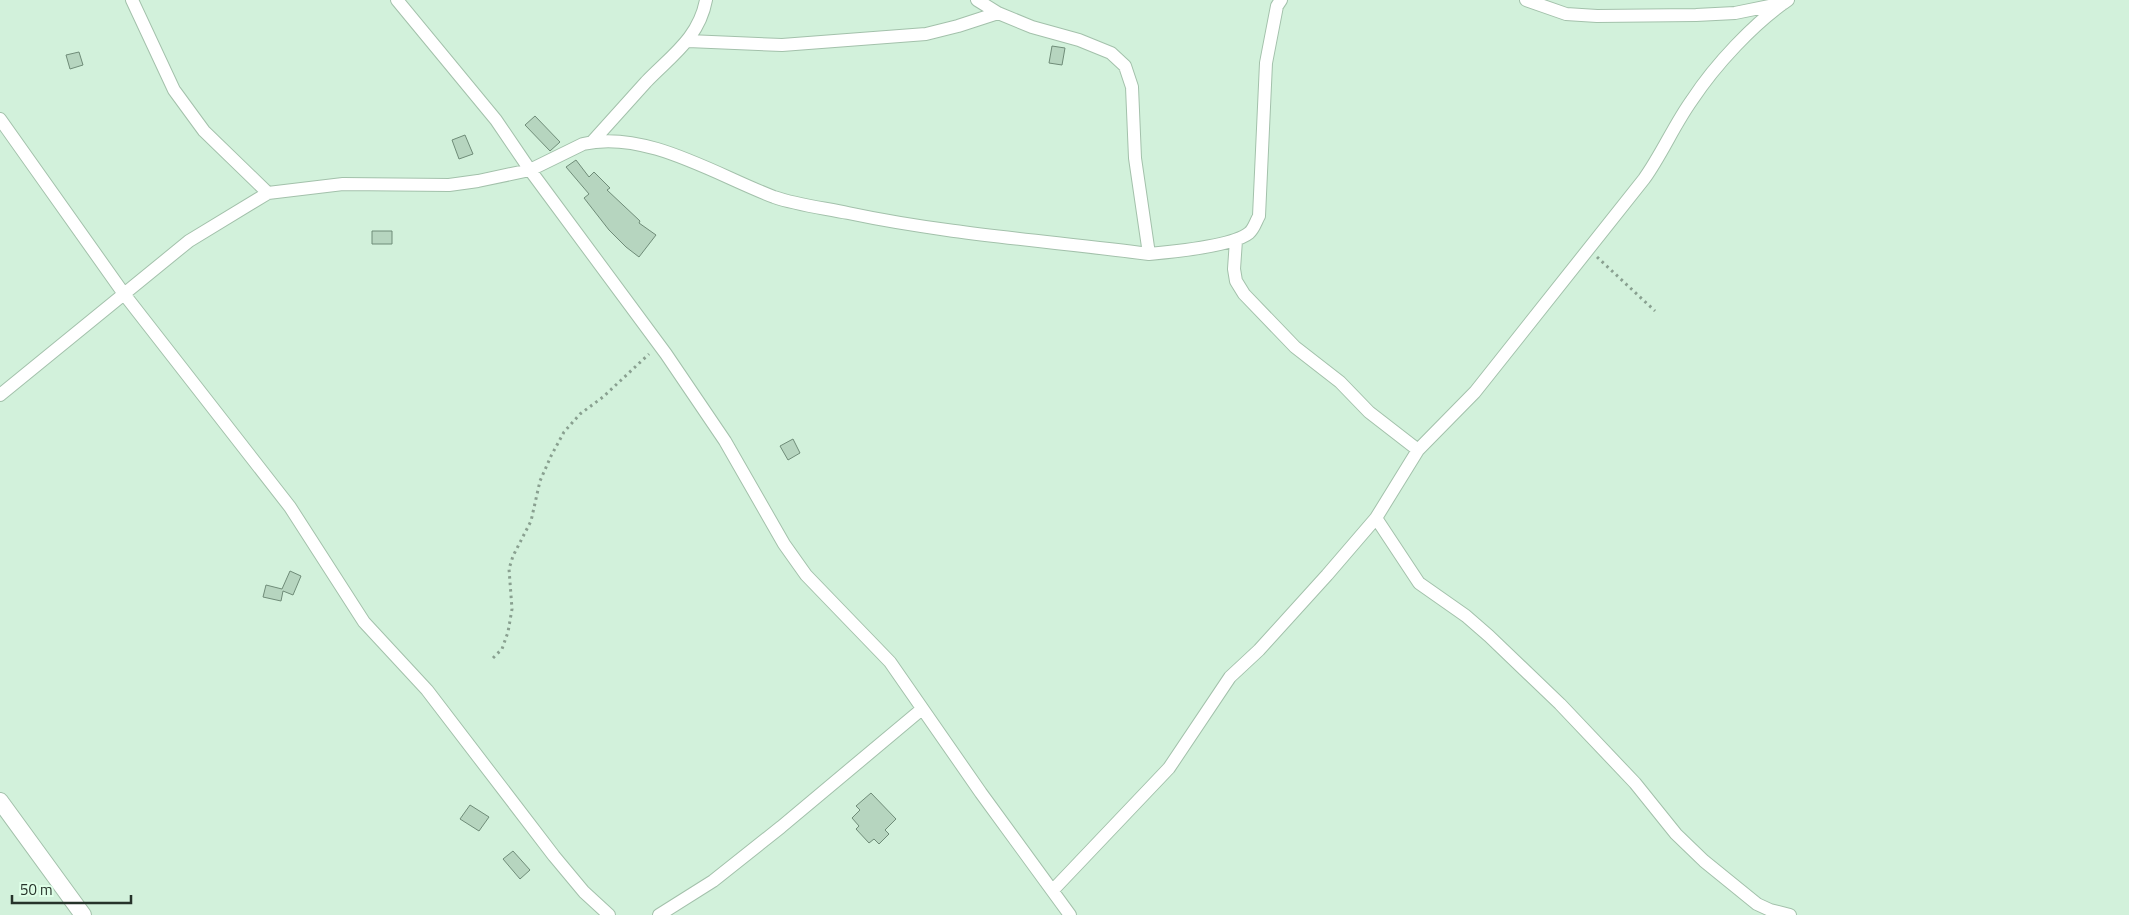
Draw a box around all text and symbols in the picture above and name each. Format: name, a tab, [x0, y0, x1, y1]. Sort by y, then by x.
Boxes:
scale bar	[12, 872, 131, 904]
text: 50 m	[20, 878, 53, 901]

